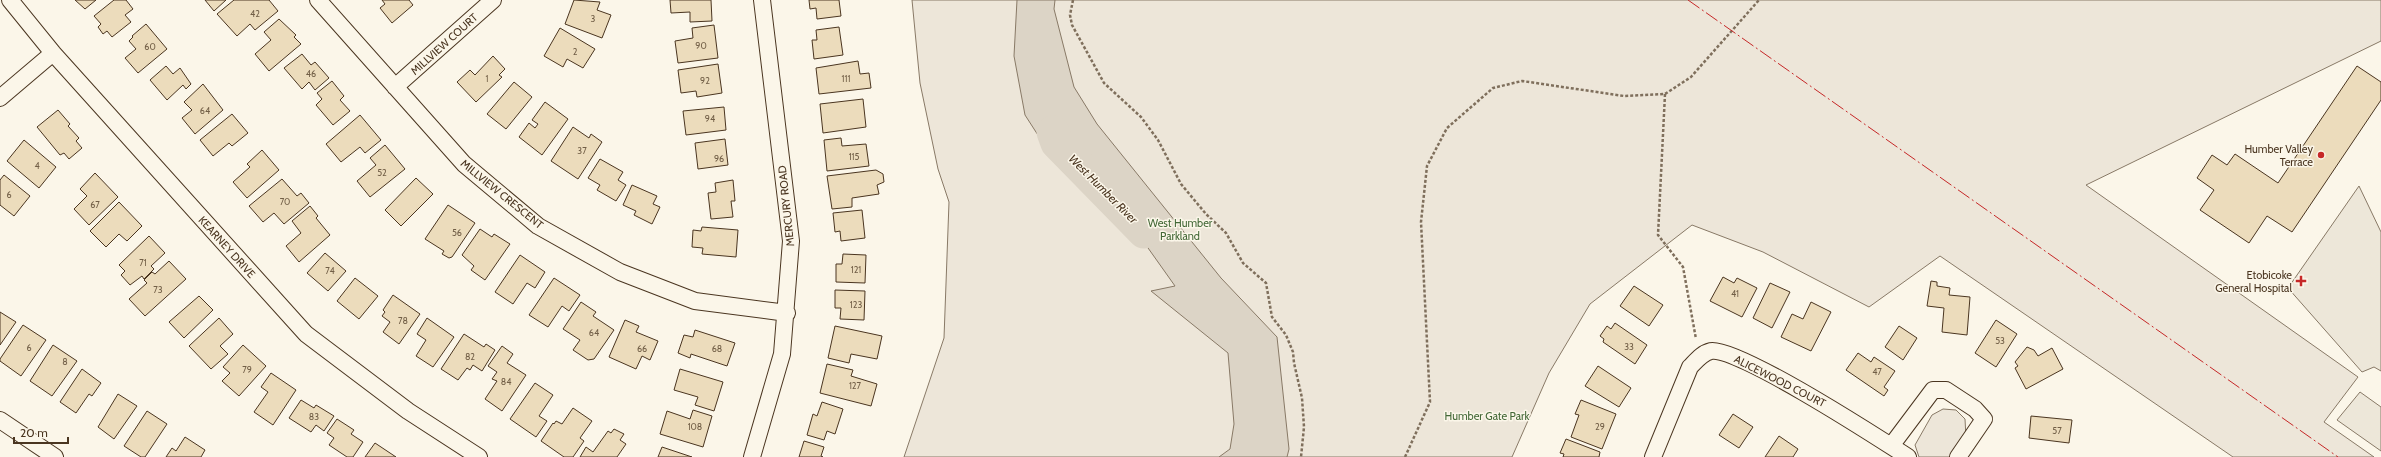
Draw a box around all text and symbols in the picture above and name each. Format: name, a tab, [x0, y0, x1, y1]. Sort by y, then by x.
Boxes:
house number: 42	[250, 8, 260, 19]
street label: MILLVIEW COURT	[408, 10, 481, 78]
house number: 3	[591, 13, 596, 24]
house number: 90	[695, 40, 707, 51]
house number: 60	[144, 41, 156, 52]
house number: 2	[573, 46, 578, 57]
house number: 46	[306, 68, 316, 79]
house number: 1	[486, 73, 489, 84]
house number: 111	[842, 73, 850, 84]
house number: 92	[700, 75, 710, 86]
house number: 64	[200, 105, 210, 116]
house number: 94	[705, 113, 715, 124]
place label: Humber Valley Terrace	[2244, 142, 2313, 169]
house number: 37	[577, 145, 587, 156]
marker: Humber Valley Terrace	[2316, 150, 2326, 160]
house number: 115	[849, 151, 859, 162]
water label: West Humber River	[1066, 151, 1142, 227]
house number: 96	[714, 153, 724, 164]
street label: MILLVIEW CRESCENT	[458, 156, 546, 232]
house number: 4	[34, 160, 40, 171]
street label: MERCURY ROAD	[775, 165, 797, 247]
house number: 52	[377, 167, 387, 178]
house number: 6	[6, 189, 12, 200]
house number: 70	[280, 196, 290, 207]
house number: 67	[90, 199, 100, 210]
street label: KEARNEY DRIVE	[196, 213, 258, 281]
park label: West Humber Parkland	[1148, 216, 1213, 243]
house number: 56	[452, 227, 462, 238]
house number: 71	[139, 257, 147, 268]
house number: 121	[851, 264, 861, 275]
house number: 74	[325, 265, 335, 276]
place label: Etobicoke General Hospital	[2215, 268, 2292, 295]
marker: Etobicoke General Hospital	[2295, 275, 2307, 287]
house number: 73	[153, 284, 163, 295]
house number: 41	[1731, 288, 1739, 299]
house number: 123	[850, 299, 862, 310]
house number: 78	[398, 315, 408, 326]
house number: 64	[589, 327, 599, 338]
house number: 53	[1995, 335, 2005, 346]
house number: 33	[1624, 341, 1634, 352]
house number: 6	[26, 342, 32, 353]
house number: 66	[637, 343, 647, 354]
house number: 68	[712, 343, 722, 354]
house number: 82	[465, 351, 475, 362]
street label: ALICEWOOD COURT	[1732, 352, 1828, 410]
house number: 8	[62, 356, 68, 367]
house number: 79	[242, 364, 252, 375]
house number: 47	[1872, 366, 1882, 377]
house number: 84	[501, 376, 511, 387]
house number: 127	[849, 380, 862, 391]
park label: Humber Gate Park	[1445, 409, 1530, 423]
house number: 83	[309, 411, 319, 422]
scale bar	[14, 419, 68, 445]
house number: 108	[688, 421, 702, 432]
house number: 29	[1595, 421, 1605, 432]
text: 20 m	[20, 425, 48, 440]
house number: 57	[2052, 425, 2062, 436]

